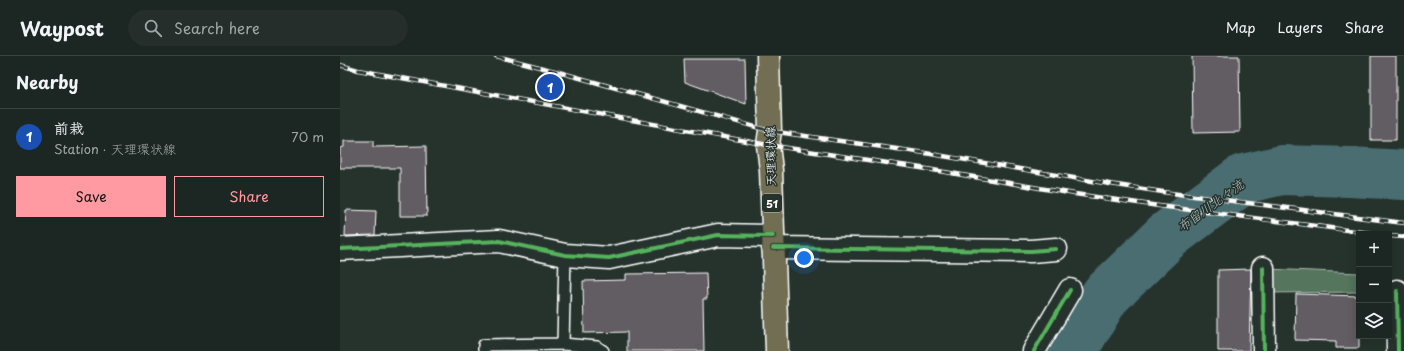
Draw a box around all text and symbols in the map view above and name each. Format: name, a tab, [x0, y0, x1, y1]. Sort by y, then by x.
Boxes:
search box	[128, 10, 408, 46]
text: Waypost	[20, 14, 104, 42]
text: Search here	[174, 16, 260, 39]
icon: search	[142, 17, 164, 39]
text: Map	[1226, 17, 1256, 38]
text: Layers	[1278, 17, 1323, 38]
text: Share	[1345, 17, 1384, 38]
text: Nearby	[16, 69, 78, 95]
pin: 1	[537, 72, 563, 102]
text: 前栽	[54, 116, 84, 139]
street label: 天理環状線	[760, 126, 780, 186]
text: 1	[26, 127, 32, 146]
text: 70 m	[291, 127, 324, 146]
text: Station · 天理環状線	[54, 139, 176, 158]
water label: 布留川北々流	[1173, 174, 1248, 236]
button: Save	[16, 176, 166, 217]
button: Share	[174, 176, 324, 217]
road number: 51	[762, 194, 782, 212]
map controls	[1356, 231, 1392, 339]
button: +	[1356, 231, 1392, 267]
your location	[794, 248, 814, 268]
button: −	[1356, 267, 1392, 303]
button: layers	[1356, 303, 1392, 339]

